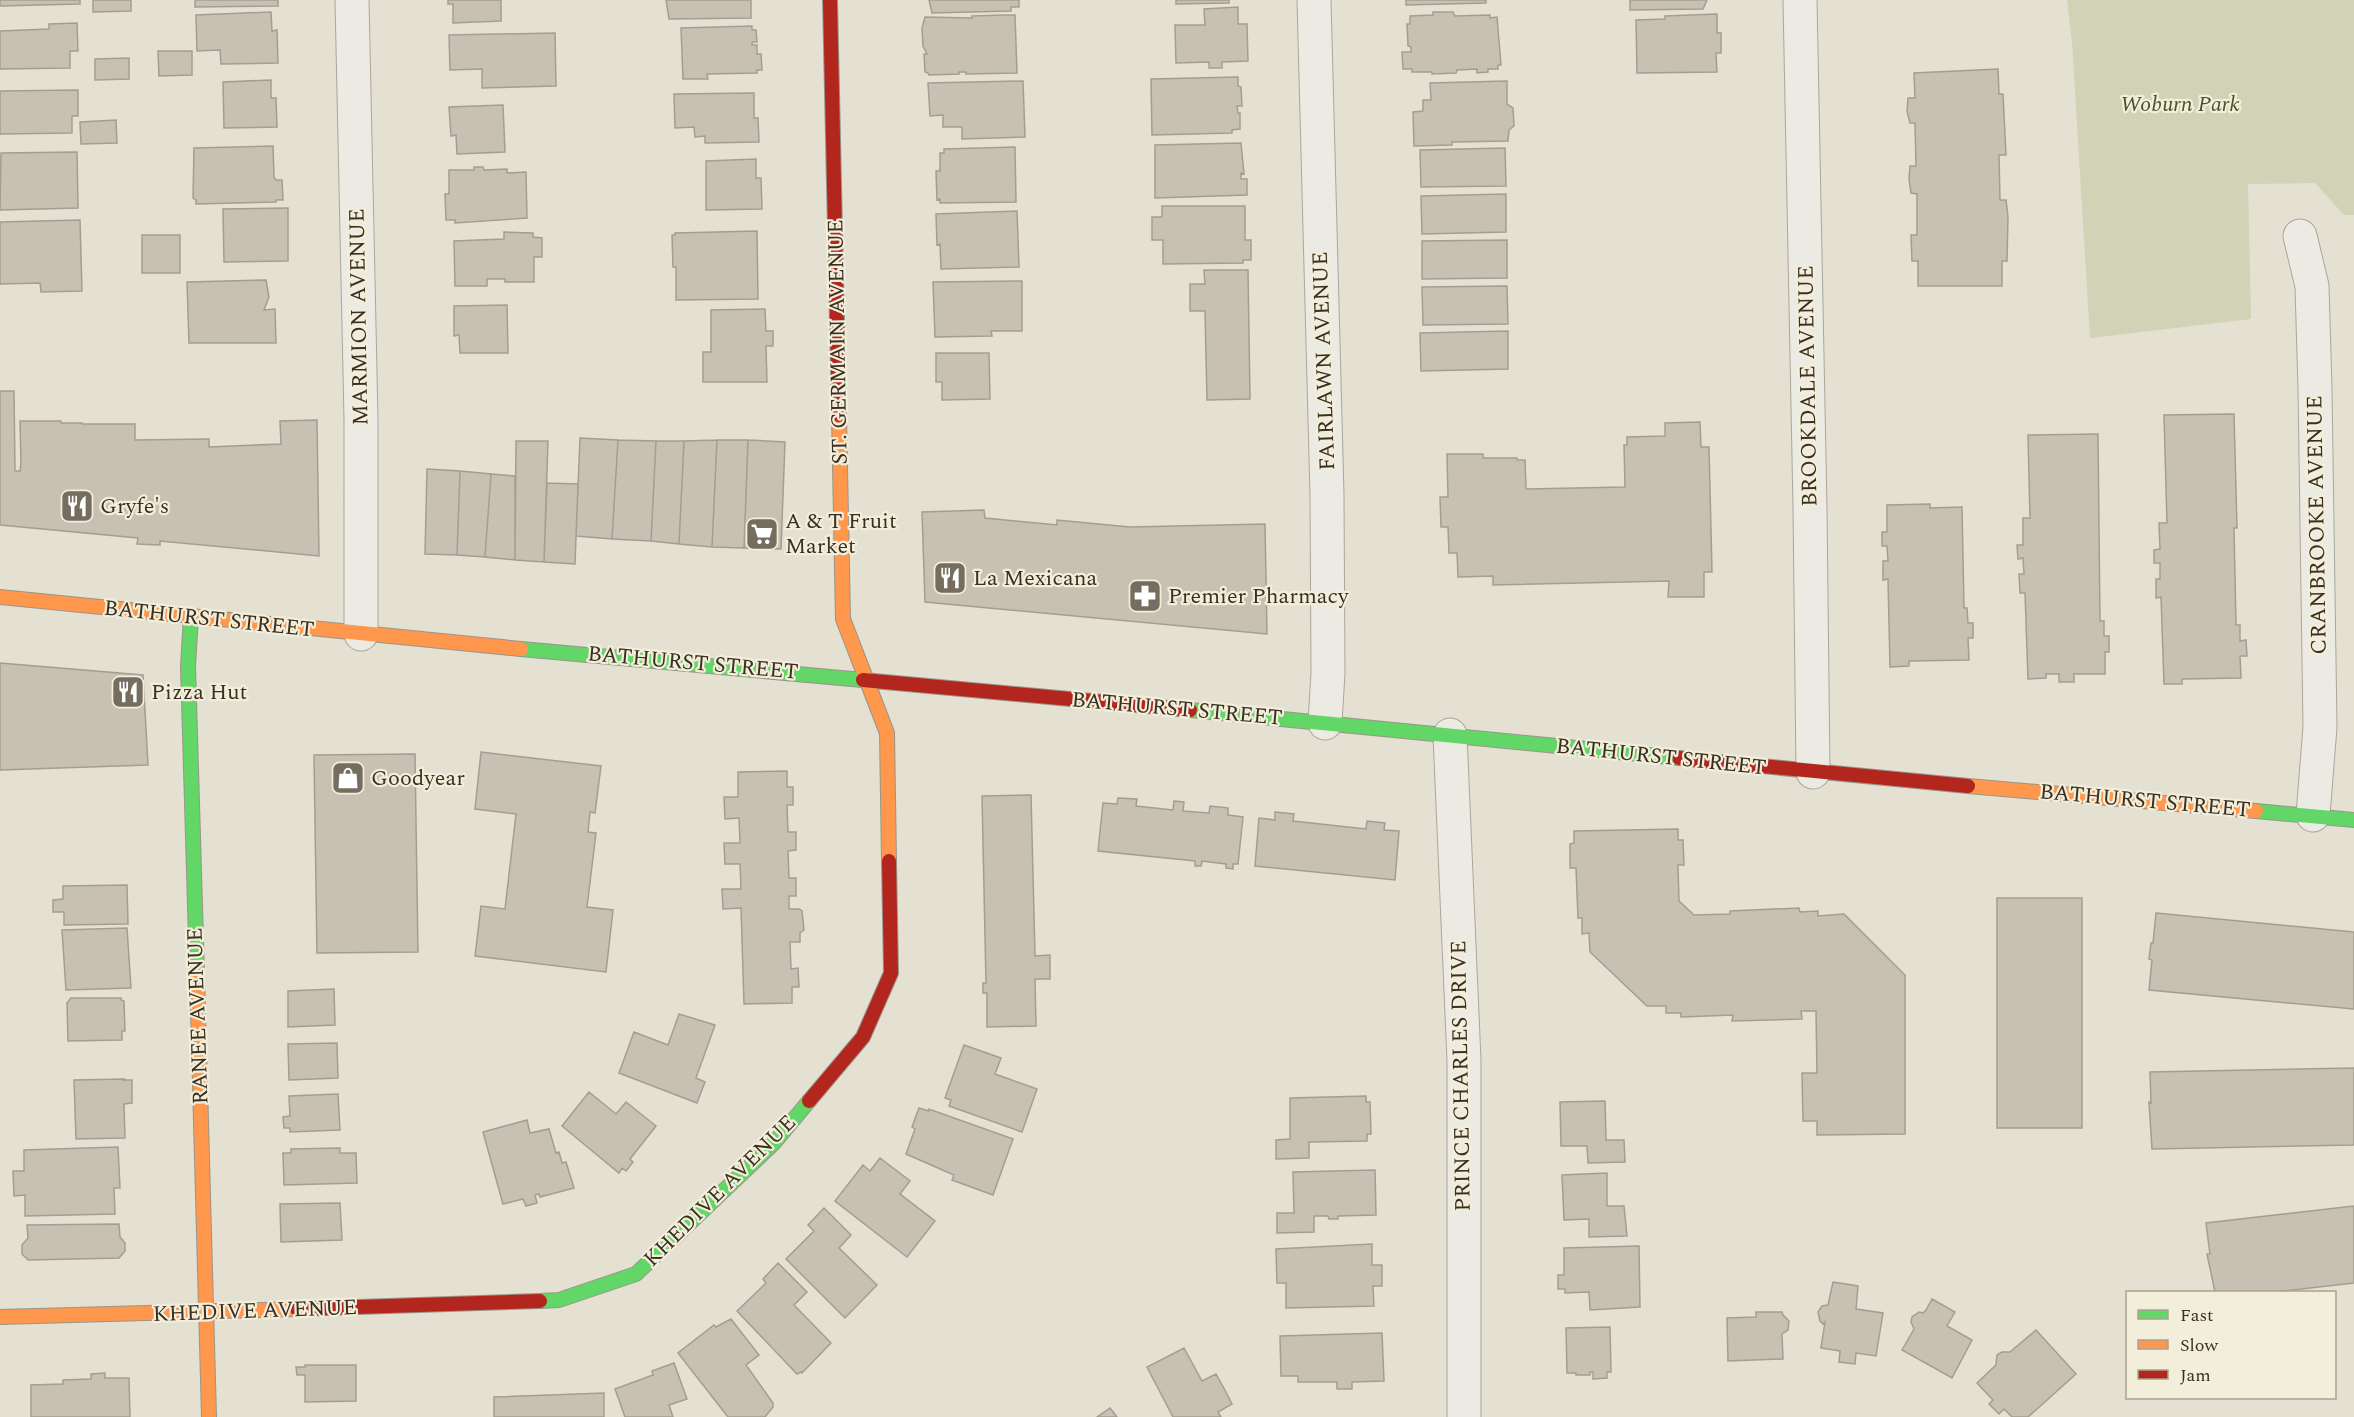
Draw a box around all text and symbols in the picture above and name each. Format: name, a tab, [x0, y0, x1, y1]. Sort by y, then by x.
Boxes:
park label: Woburn Park	[2120, 88, 2240, 121]
street label: MARMION AVENUE	[341, 208, 377, 426]
street label: ST. GERMAIN AVENUE	[819, 219, 857, 465]
street label: FAIRLAWN AVENUE	[1304, 251, 1344, 471]
street label: BROOKDALE AVENUE	[1789, 265, 1827, 507]
street label: CRANBROOKE AVENUE	[2298, 395, 2336, 655]
restaurant icon: Gryfe's	[59, 488, 95, 524]
place label: Gryfe's	[100, 490, 169, 523]
place label: A & T Fruit Market	[785, 505, 897, 563]
supermarket icon: A & T Fruit Market	[744, 516, 780, 552]
restaurant icon: La Mexicana	[932, 560, 968, 596]
place label: La Mexicana	[973, 562, 1097, 595]
pharmacy icon: Premier Pharmacy	[1127, 578, 1163, 614]
place label: Premier Pharmacy	[1168, 580, 1350, 613]
street label: BATHURST STREET	[102, 592, 316, 646]
street label: BATHURST STREET	[586, 637, 800, 689]
restaurant icon: Pizza Hut	[110, 674, 146, 710]
place label: Pizza Hut	[151, 676, 248, 709]
street label: BATHURST STREET	[1070, 683, 1284, 735]
street label: BATHURST STREET	[1554, 730, 1768, 784]
shop icon: Goodyear	[330, 760, 366, 796]
place label: Goodyear	[371, 762, 465, 795]
street label: BATHURST STREET	[2038, 775, 2252, 827]
street label: RANEE AVENUE	[178, 927, 218, 1105]
street label: PRINCE CHARLES DRIVE	[1442, 940, 1480, 1212]
street label: KHEDIVE AVENUE	[636, 1107, 804, 1275]
street label: KHEDIVE AVENUE	[152, 1291, 358, 1331]
legend	[2126, 1291, 2336, 1399]
text: Fast	[2180, 1302, 2213, 1329]
text: Slow	[2180, 1332, 2219, 1359]
text: Jam	[2180, 1362, 2211, 1389]

